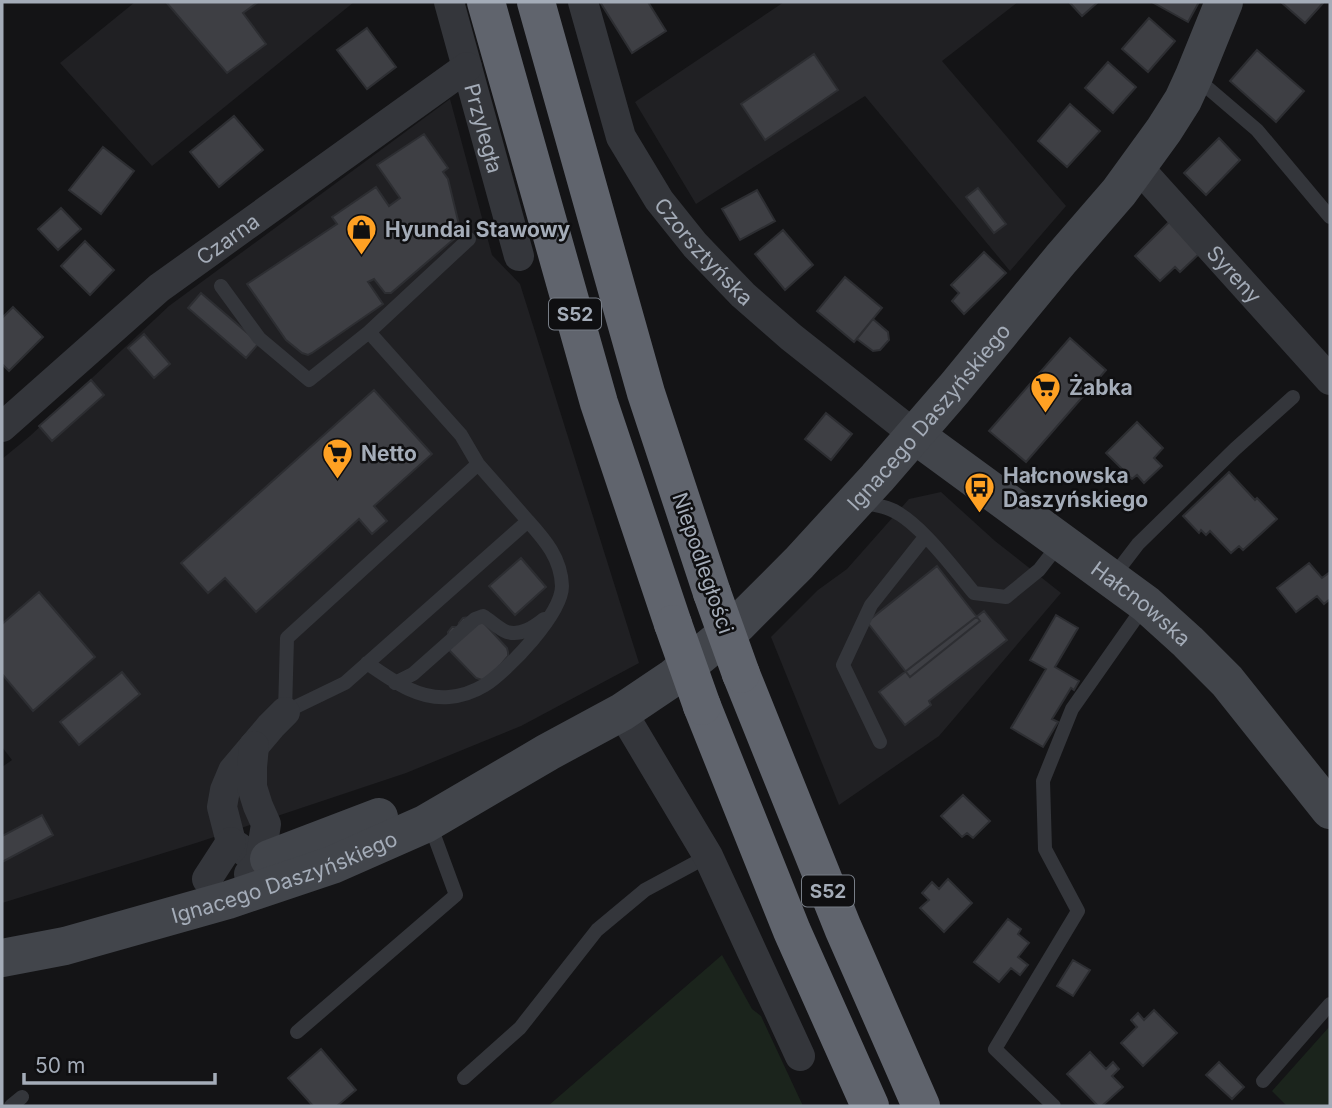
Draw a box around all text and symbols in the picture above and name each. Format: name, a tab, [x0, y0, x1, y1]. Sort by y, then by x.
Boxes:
street label: Przyległa	[460, 81, 508, 176]
street label: Czorsztyńska	[649, 192, 758, 310]
street label: Czarna	[191, 208, 264, 270]
shop icon: Hyundai Stawowy	[345, 212, 379, 256]
place label: Hyundai Stawowy	[385, 217, 571, 242]
street label: Syreny	[1202, 240, 1267, 308]
road number: S52	[549, 298, 601, 330]
street label: Ignacego Daszyńskiego	[842, 318, 1015, 515]
supermarket icon: Żabka	[1029, 370, 1063, 414]
place label: Żabka	[1069, 374, 1133, 400]
supermarket icon: Netto	[321, 436, 355, 480]
place label: Netto	[361, 441, 417, 466]
place label: Hałcnowska Daszyńskiego	[1003, 463, 1148, 512]
bus stop icon: Hałcnowska Daszyńskiego	[963, 470, 997, 514]
street label: Niepodległości	[667, 489, 739, 637]
street label: Hałcnowska	[1086, 556, 1196, 651]
street label: Ignacego Daszyńskiego	[168, 825, 401, 928]
road number: S52	[802, 876, 854, 906]
scale bar	[24, 1042, 215, 1086]
text: 50 m	[35, 1053, 85, 1078]

